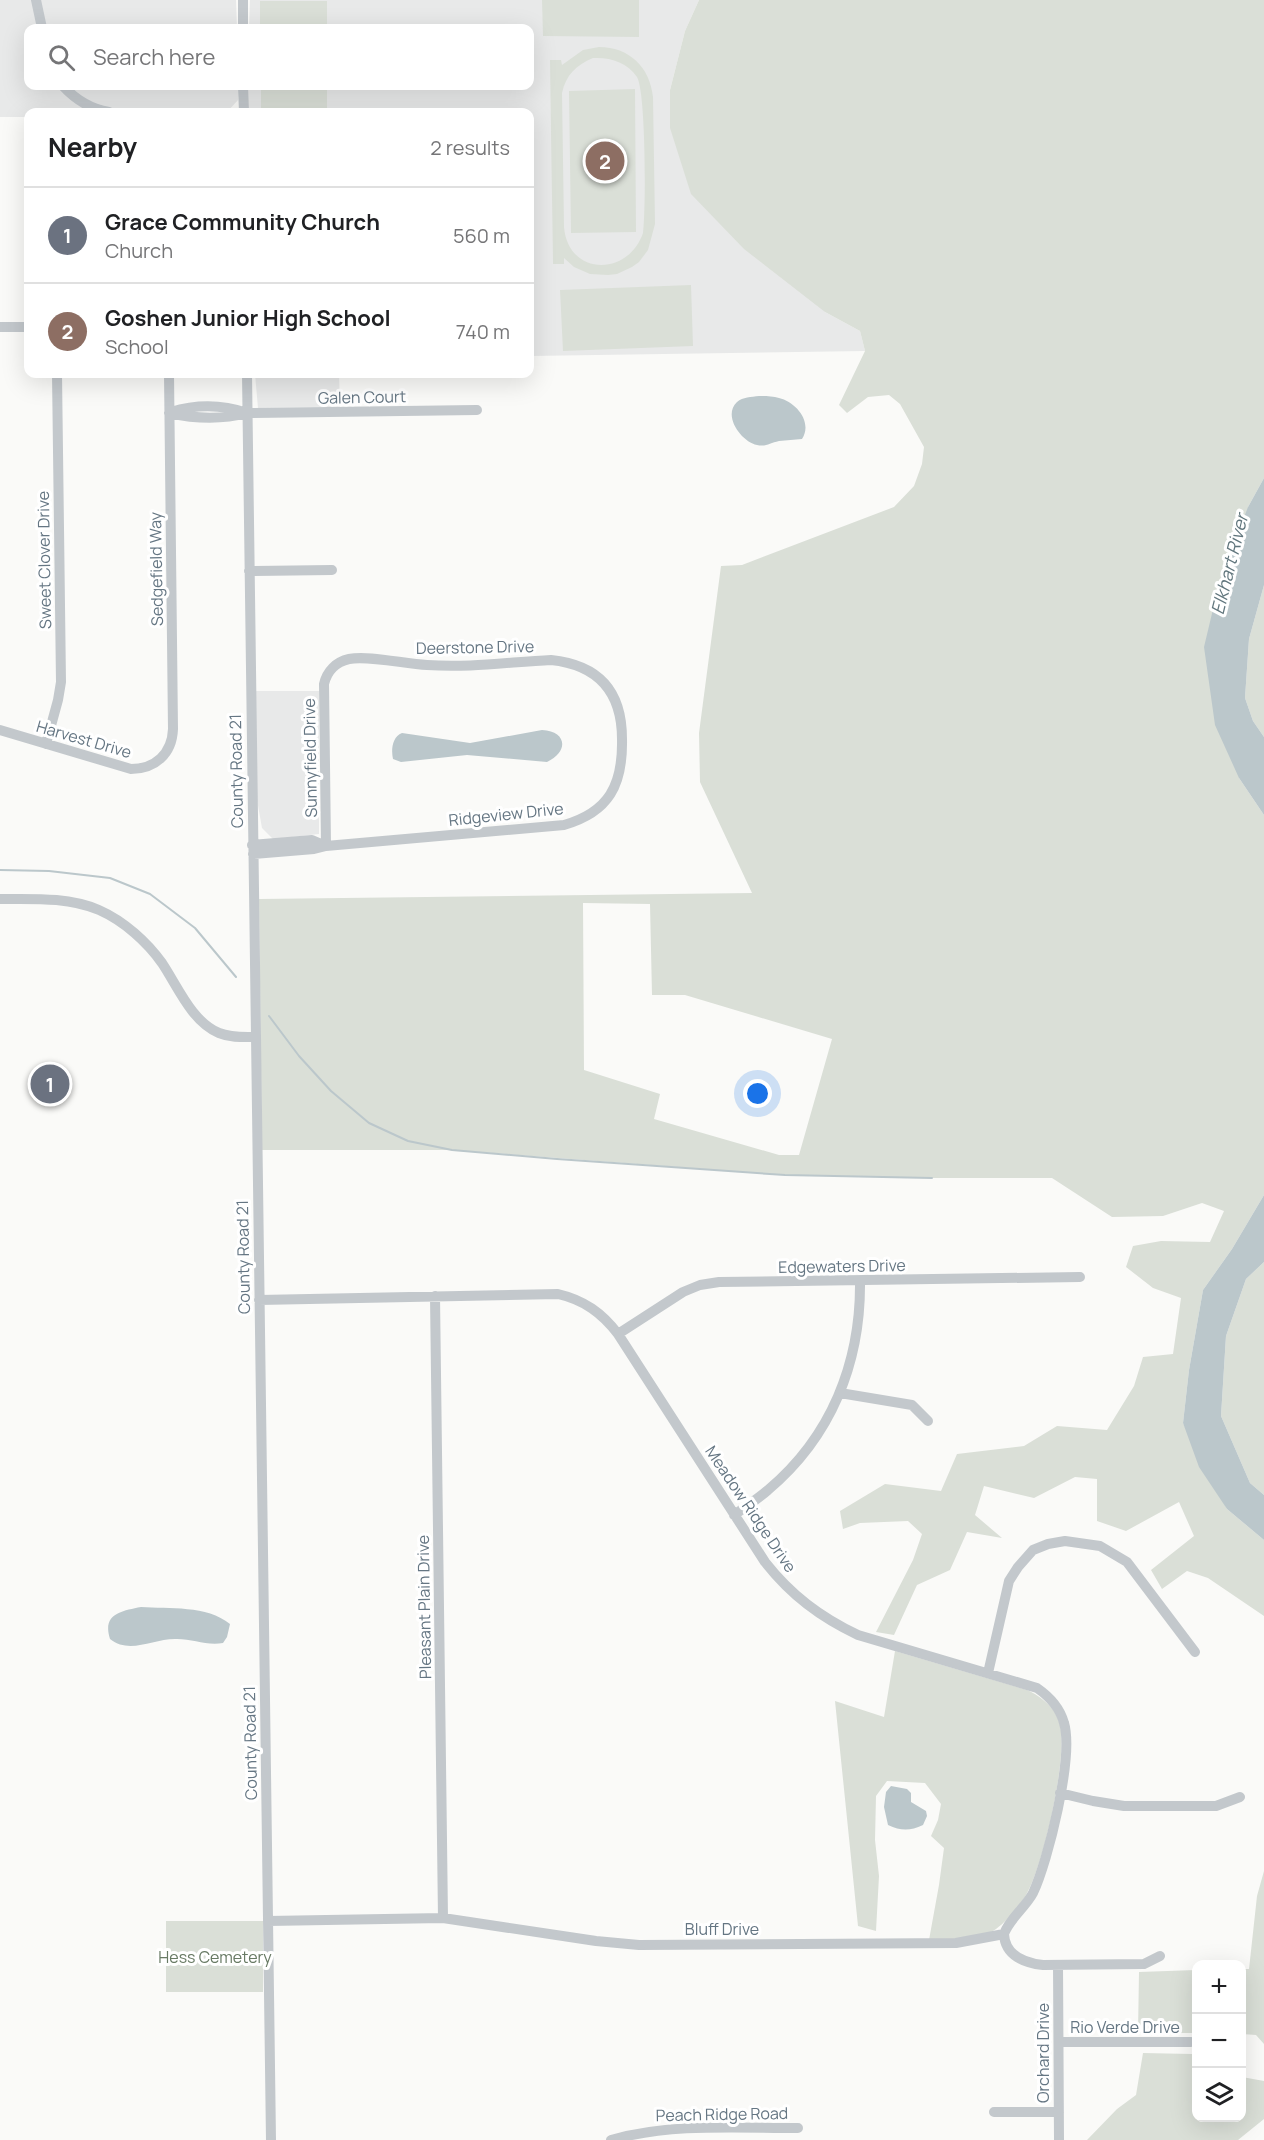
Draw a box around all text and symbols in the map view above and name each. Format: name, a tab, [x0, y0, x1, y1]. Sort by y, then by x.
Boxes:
search box	[24, 24, 534, 90]
icon: search	[45, 41, 78, 74]
text: Search here	[93, 42, 215, 72]
text: Nearby	[48, 129, 137, 165]
text: 2 results	[430, 134, 510, 161]
pin: 2	[586, 138, 624, 184]
text: Grace Community Church	[105, 207, 380, 237]
text: 1	[63, 222, 72, 249]
text: 560 m	[453, 222, 510, 249]
text: Church	[105, 237, 173, 264]
text: Goshen Junior High School	[105, 303, 391, 333]
text: 2	[62, 318, 73, 345]
text: 740 m	[456, 318, 510, 345]
text: School	[105, 333, 169, 360]
street label: Galen Court	[318, 385, 406, 409]
street label: Sweet Clover Drive	[32, 491, 56, 629]
water label: Elkhart River	[1205, 509, 1254, 617]
street label: Sedgefield Way	[144, 511, 168, 626]
street label: Deerstone Drive	[416, 635, 534, 659]
street label: Sunnyfield Drive	[298, 698, 322, 818]
street label: County Road 21	[224, 714, 248, 828]
street label: Harvest Drive	[34, 715, 134, 763]
street label: Ridgeview Drive	[447, 797, 565, 831]
pin: 1	[31, 1062, 70, 1106]
your location	[743, 1079, 772, 1108]
street label: County Road 21	[231, 1200, 255, 1314]
street label: Edgewaters Drive	[778, 1254, 906, 1278]
street label: Meadow Ridge Drive	[700, 1441, 802, 1577]
street label: Pleasant Plain Drive	[412, 1535, 436, 1679]
street label: County Road 21	[238, 1686, 262, 1800]
street label: Bluff Drive	[685, 1918, 759, 1940]
park label: Hess Cemetery	[158, 1946, 272, 1968]
map controls	[1192, 1960, 1246, 2122]
button: +	[1192, 1960, 1246, 2014]
street label: Orchard Drive	[1032, 2003, 1054, 2103]
button: −	[1192, 2014, 1246, 2068]
street label: Rio Verde Drive	[1070, 2016, 1180, 2038]
button: layers	[1192, 2068, 1246, 2122]
street label: Peach Ridge Road	[656, 2102, 788, 2126]

